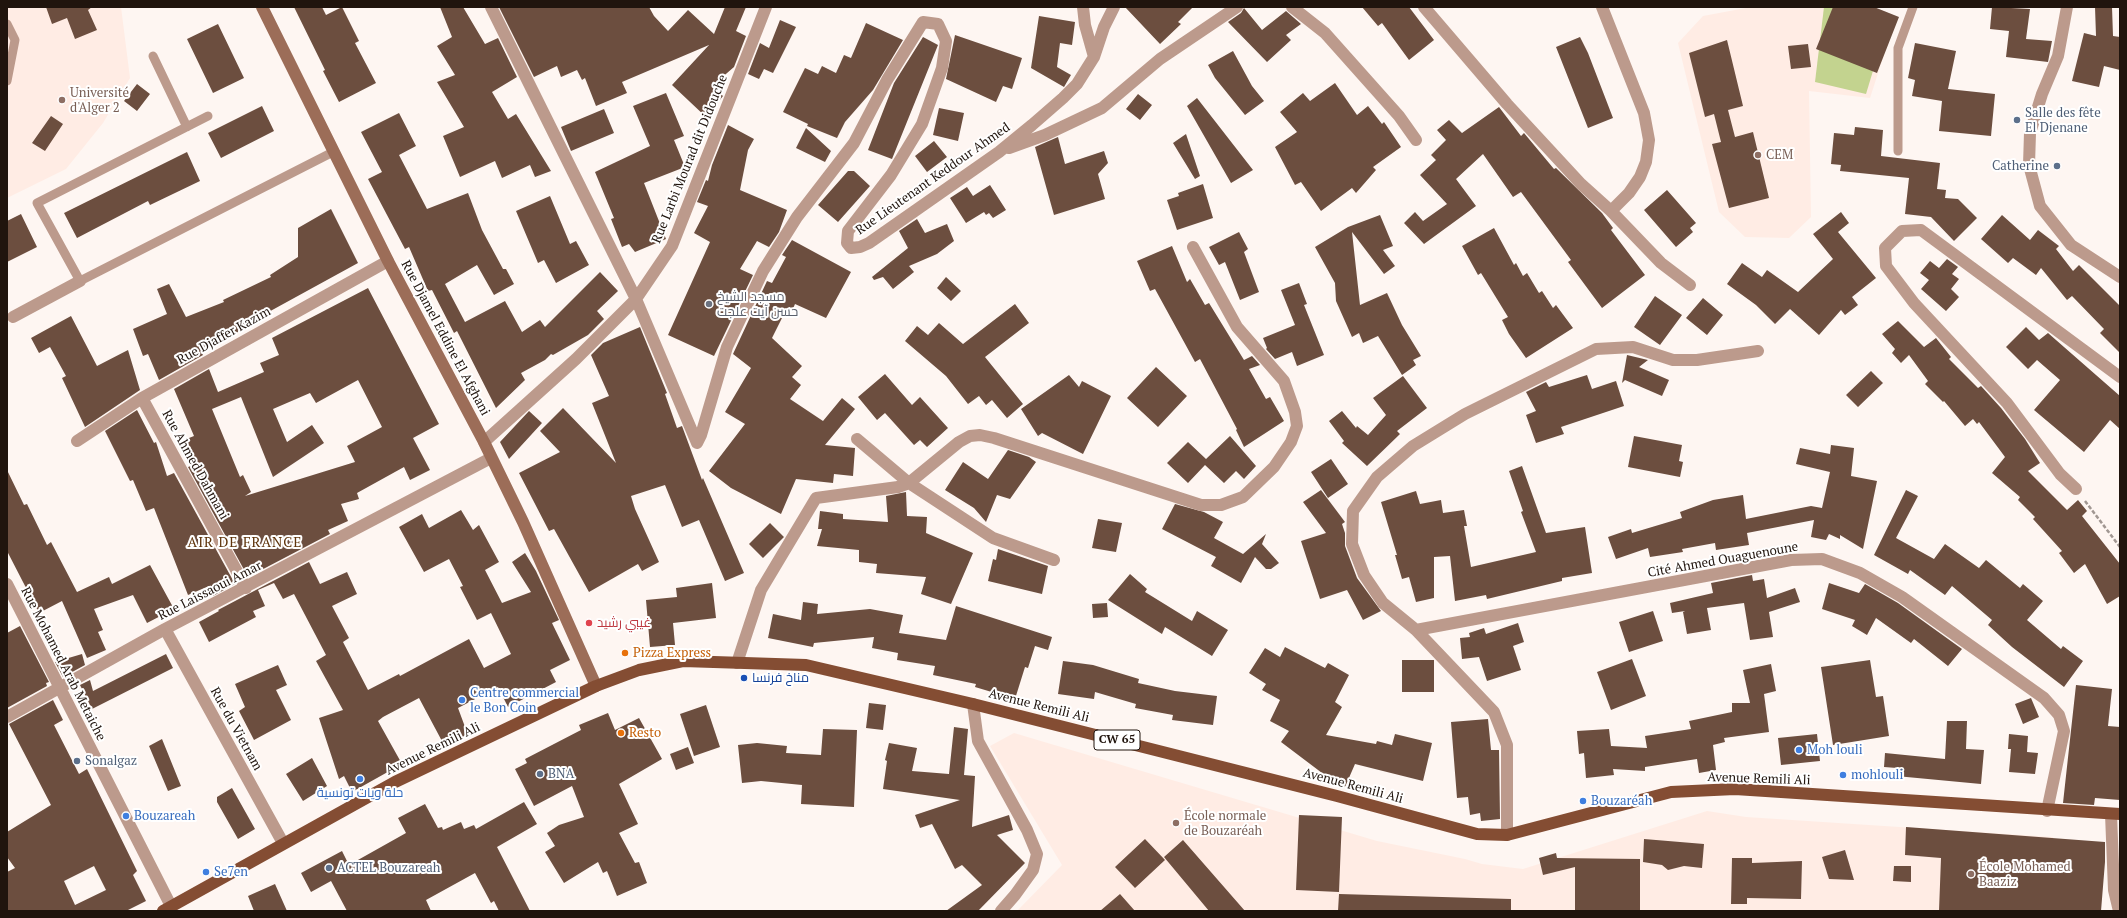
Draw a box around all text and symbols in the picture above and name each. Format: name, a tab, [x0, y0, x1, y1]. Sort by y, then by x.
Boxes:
street label: Rue Larbi Mourad dit Didouche	[649, 72, 731, 246]
place label: Université d'Alger 2	[70, 85, 129, 116]
marker: Université d'Alger 2	[57, 95, 67, 105]
place label: Salle des fête El Djenane	[2025, 105, 2101, 136]
marker: Salle des fête El Djenane	[2012, 115, 2022, 125]
street label: Rue Lieutenant Keddour Ahmed	[853, 120, 1013, 238]
place label: CEM	[1766, 147, 1793, 163]
marker: CEM	[1753, 150, 1763, 160]
place label: Catherine	[1992, 158, 2049, 174]
marker: Catherine	[2052, 161, 2062, 171]
street label: Rue Djamel Eddine El Afghani	[397, 258, 493, 418]
place label: مسجد الشيخ حسن آيت علجت	[717, 289, 798, 320]
marker: مسجد الشيخ حسن آيت علجت	[704, 299, 714, 309]
street label: Rue Djaffer Kazim	[174, 304, 274, 368]
street label: Rue Ahmed Dahmani	[158, 407, 232, 523]
district label: AIR DE FRANCE	[188, 535, 302, 551]
street label: Cité Ahmed Ouaguenoune	[1647, 539, 1799, 581]
street label: Rue Laissaoui Amar	[156, 558, 264, 624]
street label: Rue Mohamed Arab Metaiche	[17, 585, 109, 743]
place label: غيبي رشيد	[597, 615, 651, 631]
marker: غيبي رشيد	[584, 618, 594, 628]
place label: Pizza Express	[633, 645, 711, 661]
marker: Pizza Express	[620, 648, 630, 658]
place label: مناخ فرنسا	[752, 670, 809, 686]
marker: مناخ فرنسا	[739, 673, 749, 683]
street label: Rue du Vietnam	[207, 685, 265, 773]
place label: Centre commercial le Bon Coin	[470, 685, 579, 716]
street label: Avenue Remili Ali	[987, 686, 1091, 726]
marker: Centre commercial le Bon Coin	[457, 695, 467, 705]
street label: Avenue Remili Ali	[383, 719, 483, 779]
place label: Resto	[629, 725, 661, 741]
marker: Resto	[616, 728, 626, 738]
road number: CW 65	[1094, 730, 1140, 750]
place label: Moh louli	[1807, 742, 1863, 758]
marker: Moh louli	[1794, 745, 1804, 755]
place label: Sonalgaz	[85, 753, 137, 769]
marker: Sonalgaz	[72, 756, 82, 766]
street label: Avenue Remili Ali	[1301, 765, 1405, 807]
place label: BNA	[548, 766, 574, 782]
place label: mohlouli	[1851, 767, 1903, 783]
marker: BNA	[535, 769, 545, 779]
street label: Avenue Remili Ali	[1707, 769, 1811, 789]
marker: mohlouli	[1838, 770, 1848, 780]
marker: حلة ويات تونسية	[355, 774, 365, 784]
place label: حلة ويات تونسية	[317, 785, 403, 801]
place label: Bouzaréah	[1591, 793, 1652, 809]
marker: Bouzaréah	[1578, 796, 1588, 806]
place label: Bouzareah	[134, 808, 195, 824]
place label: École normale de Bouzaréah	[1184, 808, 1266, 839]
marker: Bouzareah	[121, 811, 131, 821]
marker: École normale de Bouzaréah	[1171, 818, 1181, 828]
place label: École Mohamed Baaziz	[1979, 859, 2071, 890]
place label: ACTEL Bouzareah	[337, 860, 440, 876]
marker: ACTEL Bouzareah	[324, 863, 334, 873]
place label: Se7en	[214, 864, 248, 880]
marker: Se7en	[201, 867, 211, 877]
marker: École Mohamed Baaziz	[1966, 869, 1976, 879]

